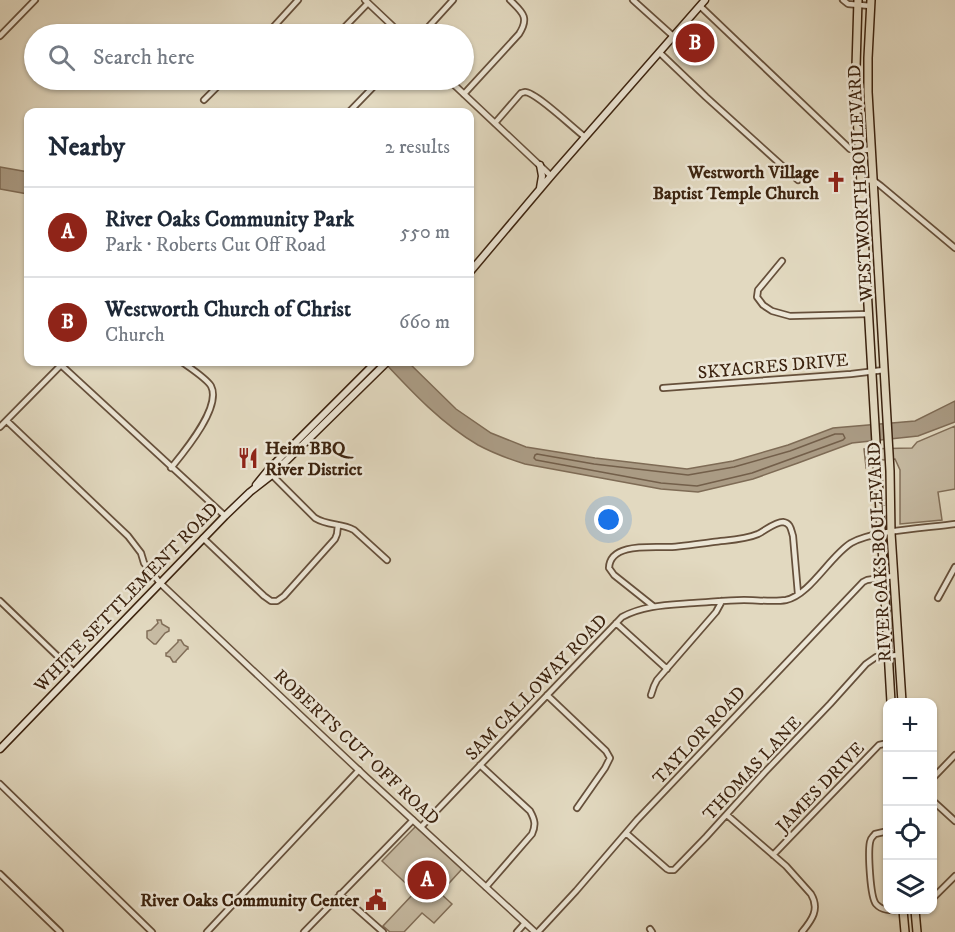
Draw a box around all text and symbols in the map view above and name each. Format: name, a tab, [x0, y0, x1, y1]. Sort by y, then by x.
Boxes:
pin: B	[676, 20, 714, 66]
search box	[24, 24, 474, 90]
icon: search	[45, 41, 78, 74]
text: Search here	[93, 44, 195, 71]
street label: WESTWORTH BOULEVARD	[844, 64, 878, 303]
text: Nearby	[48, 131, 125, 164]
text: 2 results	[385, 135, 450, 160]
place label: Westworth Village Baptist Temple Church	[653, 162, 820, 205]
church icon: Westworth Village Baptist Temple Church	[824, 170, 848, 194]
text: River Oaks Community Park	[105, 206, 354, 233]
text: A	[61, 220, 74, 245]
text: 550 m	[400, 220, 450, 245]
text: Park · Roberts Cut Off Road	[105, 233, 326, 258]
text: Westworth Church of Christ	[105, 296, 351, 323]
text: B	[61, 310, 74, 335]
text: 660 m	[399, 310, 450, 335]
text: Church	[105, 323, 165, 348]
street label: SKYACRES DRIVE	[697, 349, 850, 385]
place label: Heim BBQ River District	[265, 438, 362, 481]
street label: RIVER OAKS BOULEVARD	[863, 441, 897, 663]
restaurant icon: Heim BBQ River District	[236, 446, 260, 470]
street label: WHITE SETTLEMENT ROAD	[29, 498, 223, 698]
your location	[594, 505, 623, 534]
street label: SAM CALLOWAY ROAD	[461, 610, 612, 765]
street label: ROBERTS CUT OFF ROAD	[269, 665, 444, 830]
street label: TAYLOR ROAD	[649, 682, 751, 789]
map controls	[883, 698, 937, 914]
button: +	[883, 698, 937, 752]
street label: THOMAS LANE	[699, 712, 807, 825]
street label: JAMES DRIVE	[771, 738, 870, 839]
button: −	[883, 752, 937, 806]
button: locate	[883, 806, 937, 860]
pin: A	[408, 858, 446, 902]
button: layers	[883, 860, 937, 914]
public building icon: River Oaks Community Center	[364, 888, 388, 912]
place label: River Oaks Community Center	[140, 890, 359, 912]

